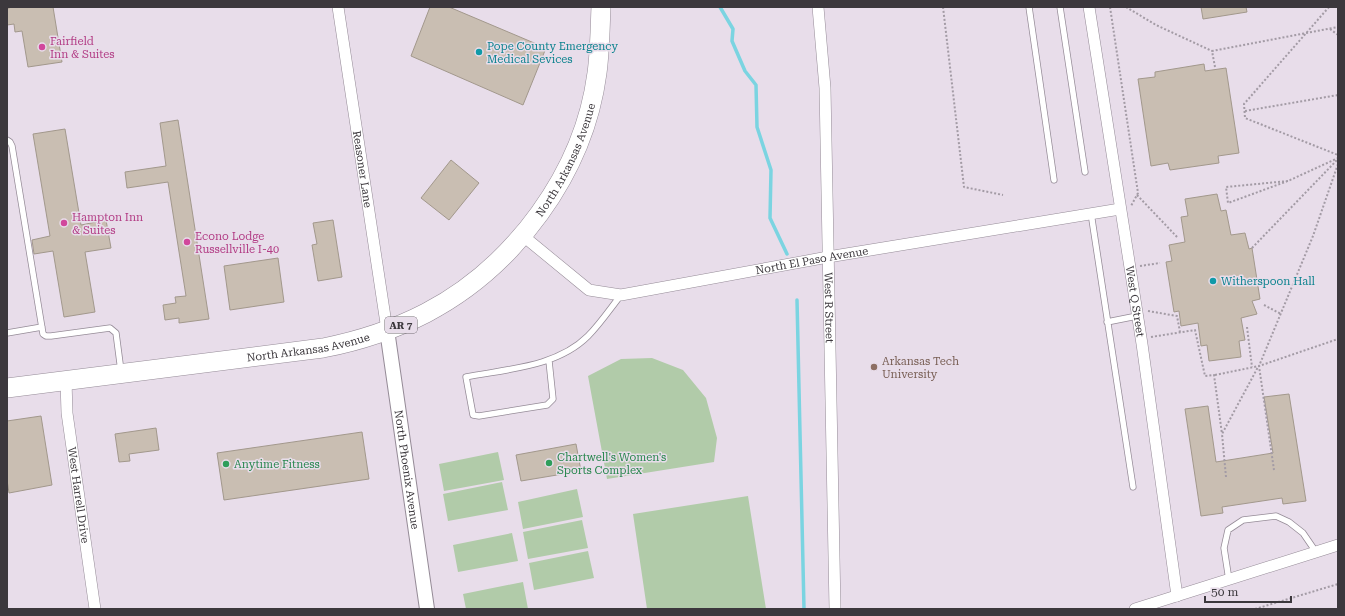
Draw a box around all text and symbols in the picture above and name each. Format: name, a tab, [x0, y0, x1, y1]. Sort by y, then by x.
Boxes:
place label: Fairfield Inn & Suites	[50, 35, 115, 61]
place label: Pope County Emergency Medical Sevices	[487, 40, 619, 66]
marker: Fairfield Inn & Suites	[37, 42, 47, 52]
marker: Pope County Emergency Medical Sevices	[474, 47, 484, 57]
street label: North Arkansas Avenue	[533, 102, 598, 219]
street label: Reasoner Lane	[350, 130, 374, 209]
place label: Hampton Inn & Suites	[72, 211, 143, 237]
marker: Hampton Inn & Suites	[59, 218, 69, 228]
place label: Econo Lodge Russellville I-40	[195, 230, 279, 256]
marker: Econo Lodge Russellville I-40	[182, 237, 192, 247]
street label: North El Paso Avenue	[754, 244, 869, 277]
street label: West Q Street	[1123, 265, 1147, 338]
street label: West R Street	[822, 272, 836, 343]
place label: Witherspoon Hall	[1221, 275, 1316, 288]
marker: Witherspoon Hall	[1208, 276, 1218, 286]
road number: AR 7	[385, 317, 417, 333]
street label: North Arkansas Avenue	[246, 331, 371, 365]
place label: Arkansas Tech University	[882, 355, 959, 381]
marker: Arkansas Tech University	[869, 362, 879, 372]
street label: North Phoenix Avenue	[392, 409, 421, 530]
street label: West Harrell Drive	[65, 446, 92, 544]
place label: Chartwell's Women's Sports Complex	[557, 451, 666, 477]
place label: Anytime Fitness	[234, 458, 320, 471]
marker: Chartwell's Women's Sports Complex	[544, 458, 554, 468]
marker: Anytime Fitness	[221, 459, 231, 469]
scale bar	[1205, 578, 1291, 604]
text: 50 m	[1211, 585, 1238, 599]

